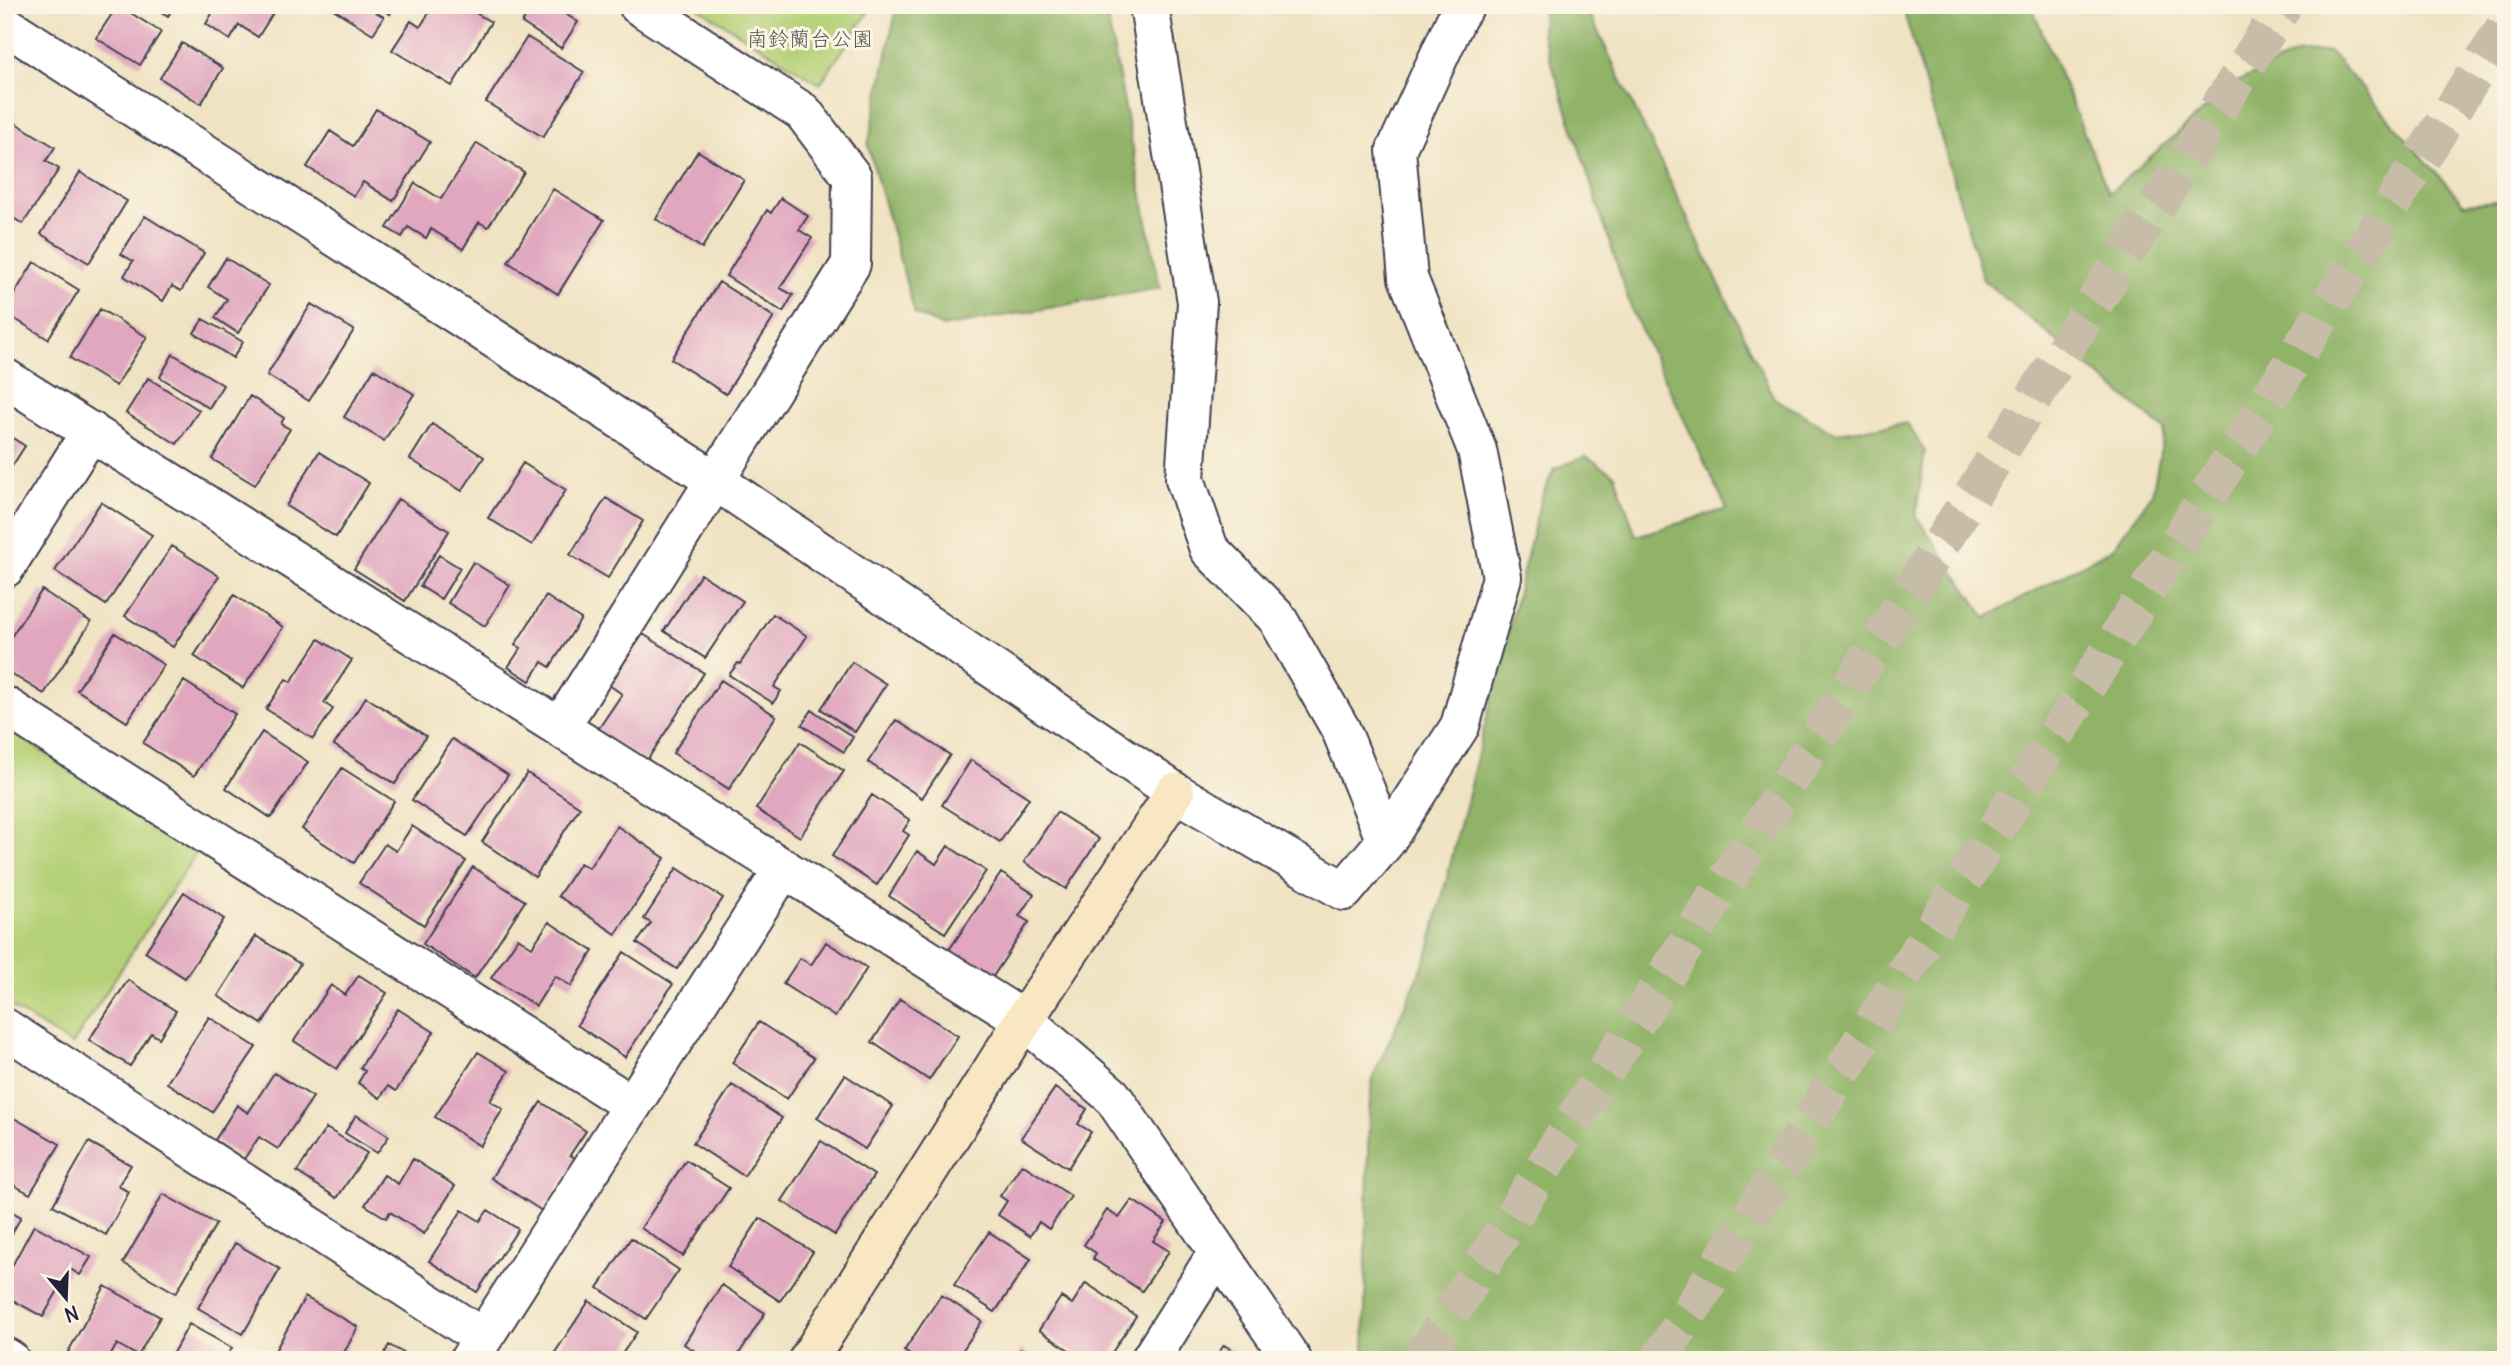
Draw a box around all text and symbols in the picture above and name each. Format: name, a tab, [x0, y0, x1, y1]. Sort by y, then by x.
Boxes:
park label: 南鈴蘭台公園	[747, 25, 873, 52]
north arrow	[32, 1264, 102, 1334]
text: N	[61, 1301, 82, 1328]

